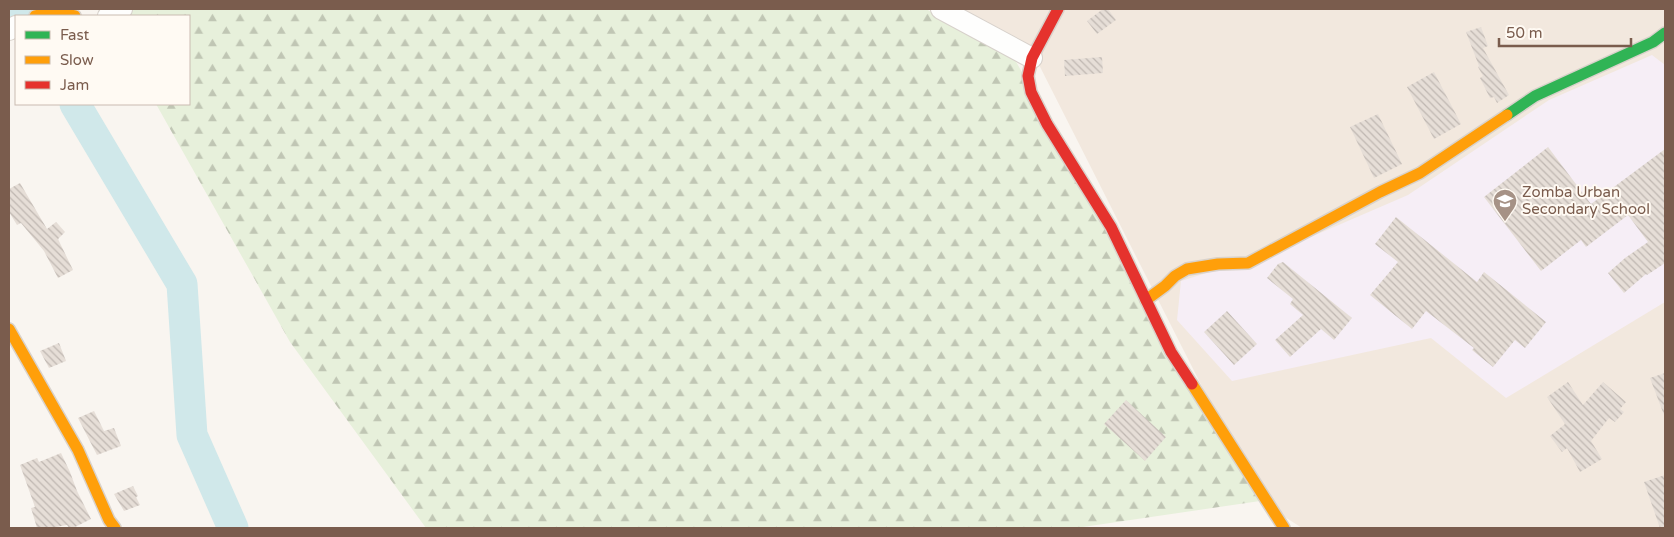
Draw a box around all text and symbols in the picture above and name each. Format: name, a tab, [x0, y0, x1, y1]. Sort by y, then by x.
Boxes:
legend	[15, 15, 190, 105]
scale bar	[1499, 15, 1632, 47]
text: 50 m	[1506, 24, 1543, 42]
text: Fast	[60, 26, 90, 44]
text: Slow	[60, 51, 94, 69]
text: Jam	[60, 76, 89, 94]
place label: Zomba Urban Secondary School	[1522, 183, 1650, 218]
school or university icon: Zomba Urban Secondary School	[1492, 188, 1518, 222]

